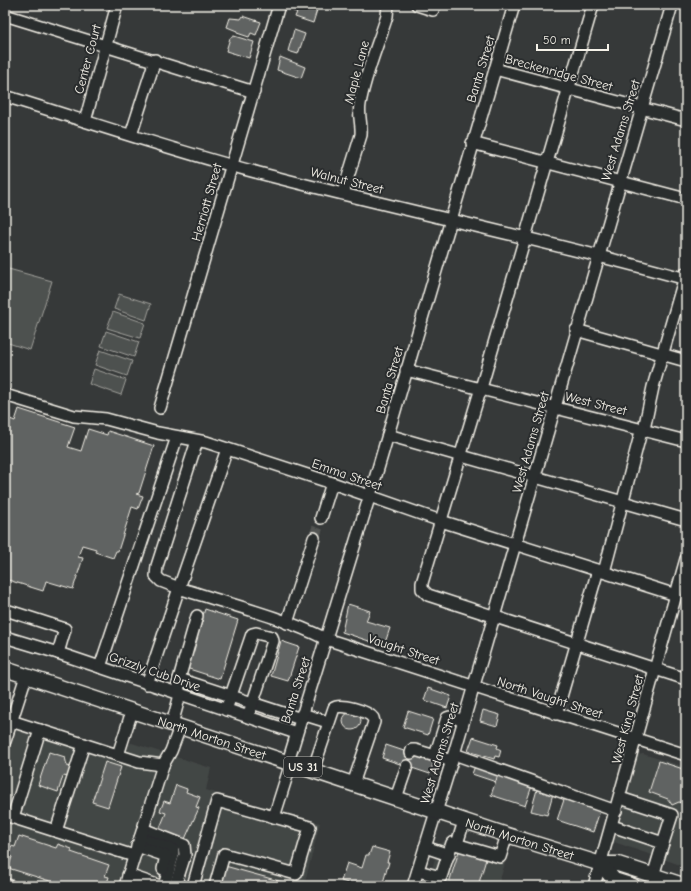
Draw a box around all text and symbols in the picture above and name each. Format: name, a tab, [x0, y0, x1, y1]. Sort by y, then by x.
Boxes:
street label: Center Court	[71, 21, 104, 96]
scale bar	[537, 26, 608, 52]
street label: Banta Street	[463, 33, 498, 104]
text: 50 m	[543, 33, 571, 47]
street label: Maple Lane	[341, 38, 372, 105]
street label: Breckenridge Street	[503, 51, 616, 94]
street label: West Adams Street	[598, 77, 643, 182]
street label: Herriott Street	[188, 160, 225, 243]
street label: Walnut Street	[309, 164, 386, 197]
street label: Banta Street	[373, 344, 407, 415]
street label: West Adams Street	[509, 389, 552, 494]
street label: West Street	[564, 389, 629, 419]
street label: Emma Street	[310, 456, 385, 494]
street label: Vaught Street	[366, 631, 443, 668]
street label: Grizzly Cub Drive	[107, 649, 203, 694]
street label: Banta Street	[278, 654, 314, 725]
street label: West King Street	[608, 672, 647, 765]
street label: North Vaught Street	[495, 673, 606, 722]
street label: West Adams Street	[417, 700, 462, 805]
street label: North Morton Street	[156, 713, 269, 763]
road number: US 31	[284, 757, 322, 777]
street label: North Morton Street	[463, 815, 577, 864]

